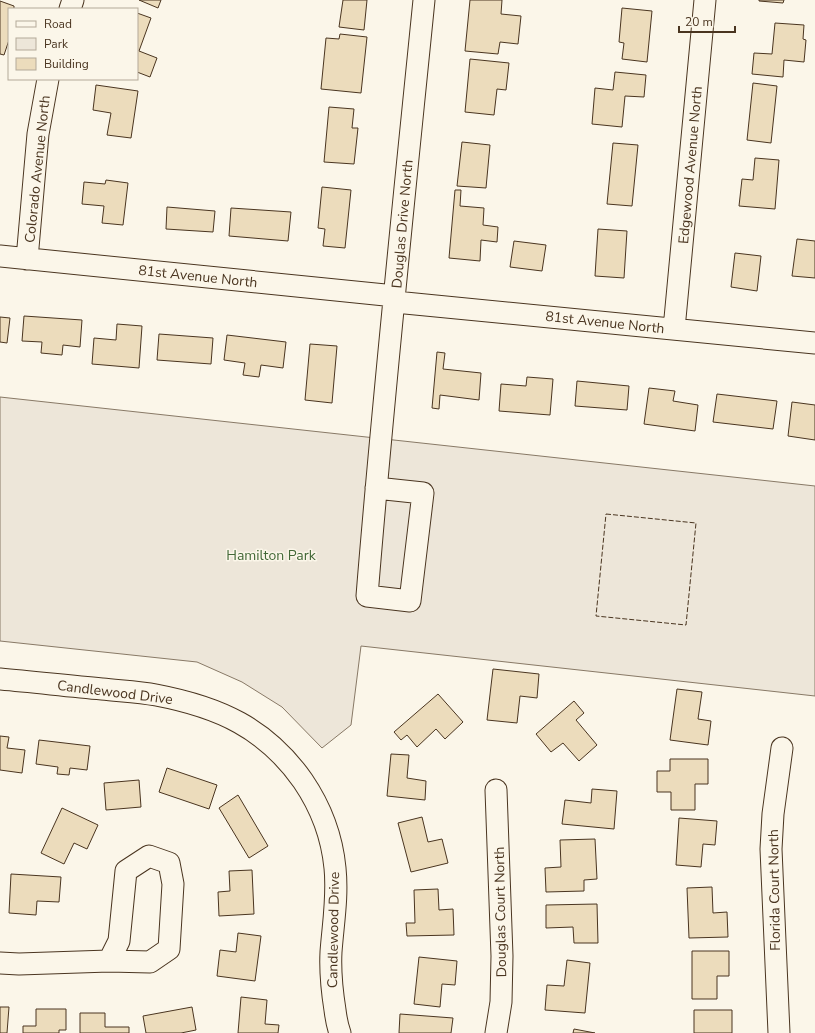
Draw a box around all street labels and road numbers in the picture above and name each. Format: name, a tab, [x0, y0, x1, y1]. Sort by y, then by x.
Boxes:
street label: Edgewood Avenue North	[674, 85, 707, 245]
street label: Colorado Avenue North	[20, 94, 55, 244]
street label: Douglas Drive North	[387, 159, 418, 289]
street label: 81st Avenue North	[137, 261, 258, 292]
street label: 81st Avenue North	[544, 307, 665, 338]
street label: Candlewood Drive	[56, 676, 174, 709]
street label: Florida Court North	[764, 829, 785, 951]
street label: Douglas Court North	[490, 846, 511, 978]
street label: Candlewood Drive	[323, 872, 344, 988]

